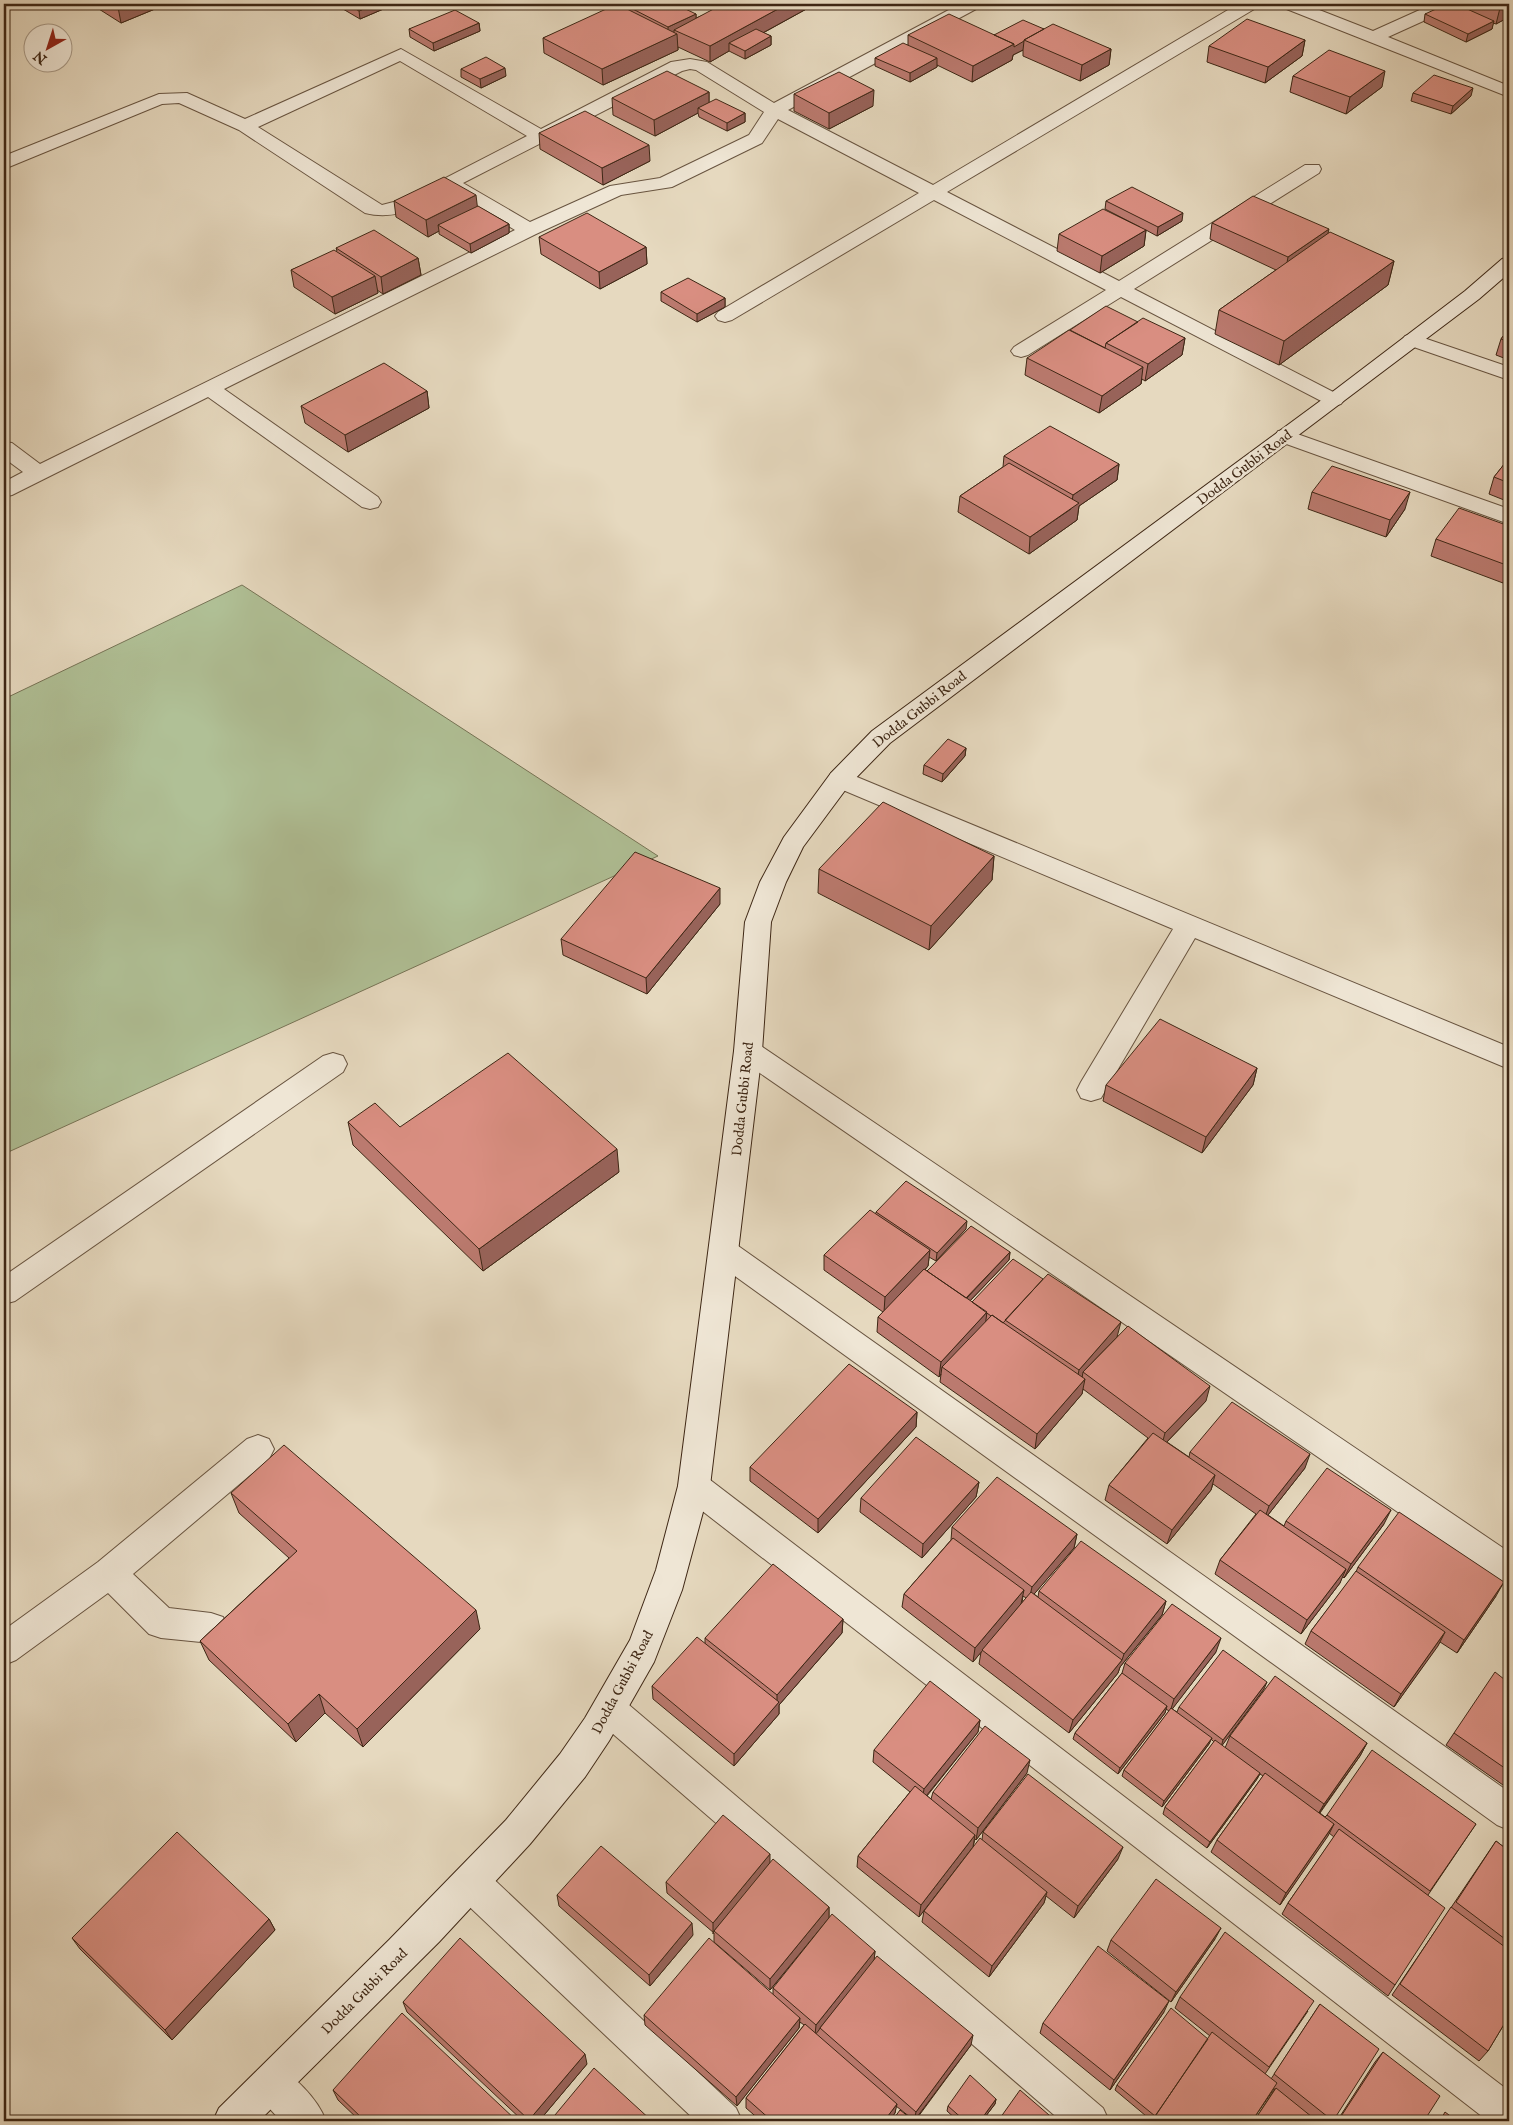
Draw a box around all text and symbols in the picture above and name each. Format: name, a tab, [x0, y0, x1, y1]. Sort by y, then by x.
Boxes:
north arrow	[22, 22, 72, 72]
text: N	[30, 47, 52, 69]
street label: Dodda Gubbi Road	[1193, 426, 1296, 509]
street label: Dodda Gubbi Road	[869, 667, 971, 752]
street label: Dodda Gubbi Road	[728, 1041, 758, 1157]
street label: Dodda Gubbi Road	[588, 1627, 658, 1737]
street label: Dodda Gubbi Road	[318, 1944, 412, 2039]

